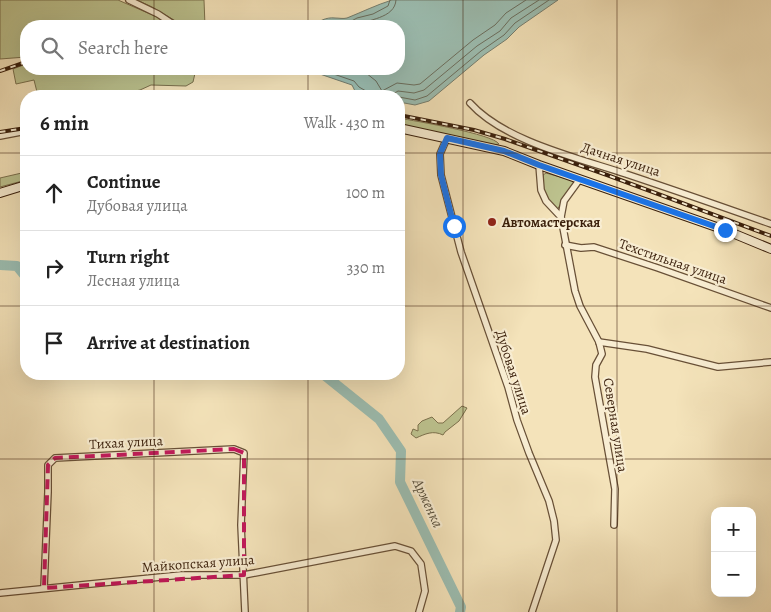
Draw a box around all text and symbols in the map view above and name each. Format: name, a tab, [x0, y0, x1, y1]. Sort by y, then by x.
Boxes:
search box	[20, 20, 405, 75]
icon: search	[38, 34, 66, 62]
text: Search here	[78, 35, 168, 61]
text: 6 min	[40, 109, 89, 137]
text: Walk · 430 m	[304, 112, 385, 134]
street label: Дачная улица	[579, 138, 663, 181]
text: Continue	[87, 169, 161, 195]
icon: ahead	[40, 179, 68, 207]
text: 100 m	[346, 182, 385, 204]
text: Дубовая улица	[87, 195, 188, 217]
place label: Автомастерская	[501, 213, 600, 232]
route start	[443, 215, 466, 238]
marker: Автомастерская	[486, 216, 498, 228]
route end	[714, 219, 737, 242]
street label: Техстильная улица	[616, 234, 730, 289]
text: Turn right	[87, 244, 169, 270]
icon: right	[40, 254, 68, 282]
text: 330 m	[347, 257, 385, 279]
text: Лесная улица	[87, 270, 180, 292]
street label: Дубовая улица	[491, 327, 536, 418]
icon: arrive	[40, 329, 68, 357]
text: Arrive at destination	[87, 330, 250, 356]
street label: Северная улица	[599, 377, 632, 474]
street label: Тихая улица	[89, 431, 164, 454]
water label: Арженка	[408, 474, 448, 531]
map controls	[711, 507, 756, 597]
button: +	[711, 507, 756, 552]
street label: Майкопская улица	[141, 550, 256, 577]
button: −	[711, 552, 756, 597]

